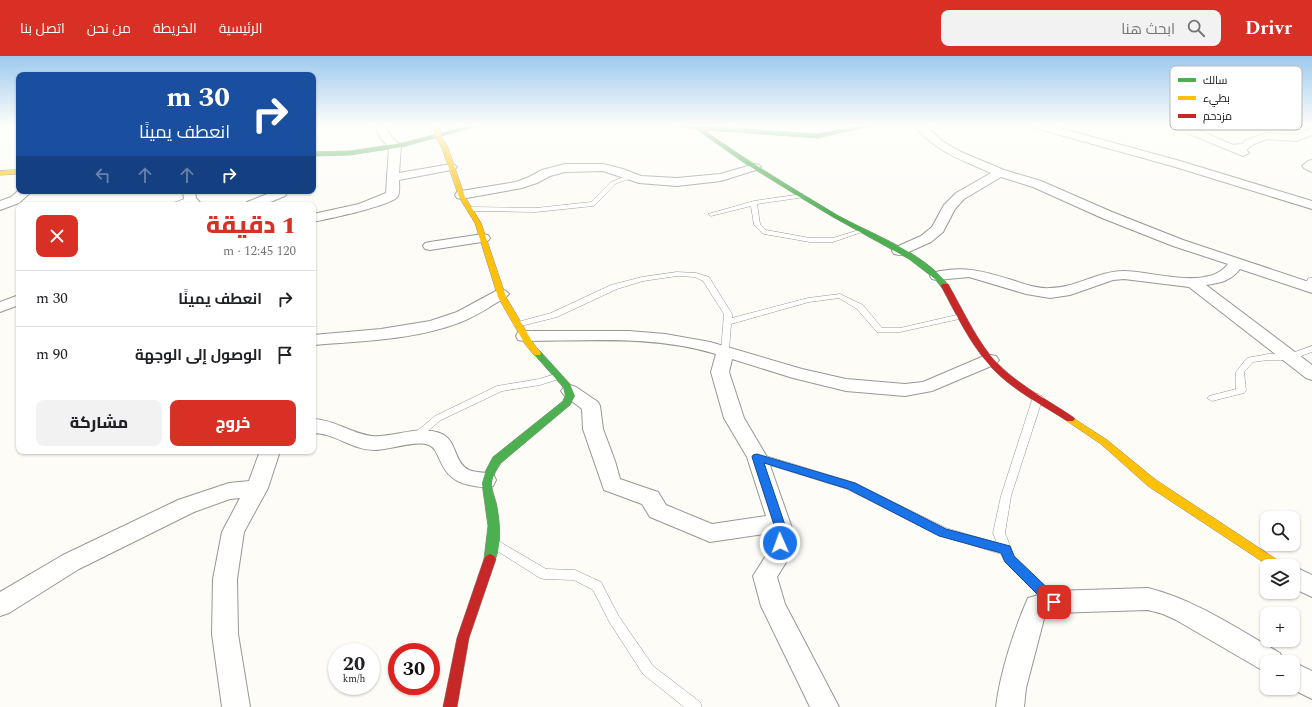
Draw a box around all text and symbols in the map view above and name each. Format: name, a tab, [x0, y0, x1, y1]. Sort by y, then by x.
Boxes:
search box	[941, 10, 1221, 46]
text: Drivr	[1245, 14, 1292, 43]
icon: search	[1185, 17, 1207, 39]
text: اتصل بنا	[20, 18, 65, 39]
text: من نحن	[87, 18, 131, 39]
text: الخريطة	[153, 18, 197, 39]
text: الرئيسية	[219, 18, 263, 39]
text: ابحث هنا	[1121, 18, 1175, 41]
legend	[1170, 66, 1302, 130]
text: سالك	[1203, 72, 1227, 89]
text: 30 m	[166, 76, 230, 119]
icon: right	[244, 88, 296, 140]
text: بطيء	[1203, 90, 1230, 107]
text: مزدحم	[1203, 108, 1232, 125]
text: انعطف يمينًا	[139, 119, 230, 146]
icon: left	[92, 164, 114, 186]
icon: ahead	[134, 164, 156, 186]
icon: ahead	[176, 164, 198, 186]
icon: right	[218, 164, 240, 186]
text: 1 دقيقة	[206, 208, 296, 244]
button: close	[36, 215, 78, 257]
text: 120 m · 12:45	[223, 241, 296, 261]
text: 30 m	[36, 287, 68, 310]
text: انعطف يمينًا	[178, 288, 262, 311]
icon: right	[274, 288, 296, 310]
text: 90 m	[36, 343, 68, 366]
text: الوصول إلى الوجهة	[135, 344, 262, 367]
icon: arrive	[274, 344, 296, 366]
button: مشاركة	[36, 400, 162, 446]
button: خروج	[170, 400, 296, 446]
map controls	[1260, 511, 1300, 695]
button: search	[1260, 511, 1300, 551]
position arrow	[759, 522, 801, 564]
button: layers	[1260, 559, 1300, 599]
pin	[1037, 585, 1071, 619]
icon: arrive	[1043, 591, 1065, 613]
button: +	[1260, 607, 1300, 647]
speed limit sign: 30	[388, 643, 440, 695]
text: 20	[343, 649, 365, 679]
button: −	[1260, 655, 1300, 695]
text: km/h	[343, 671, 365, 687]

